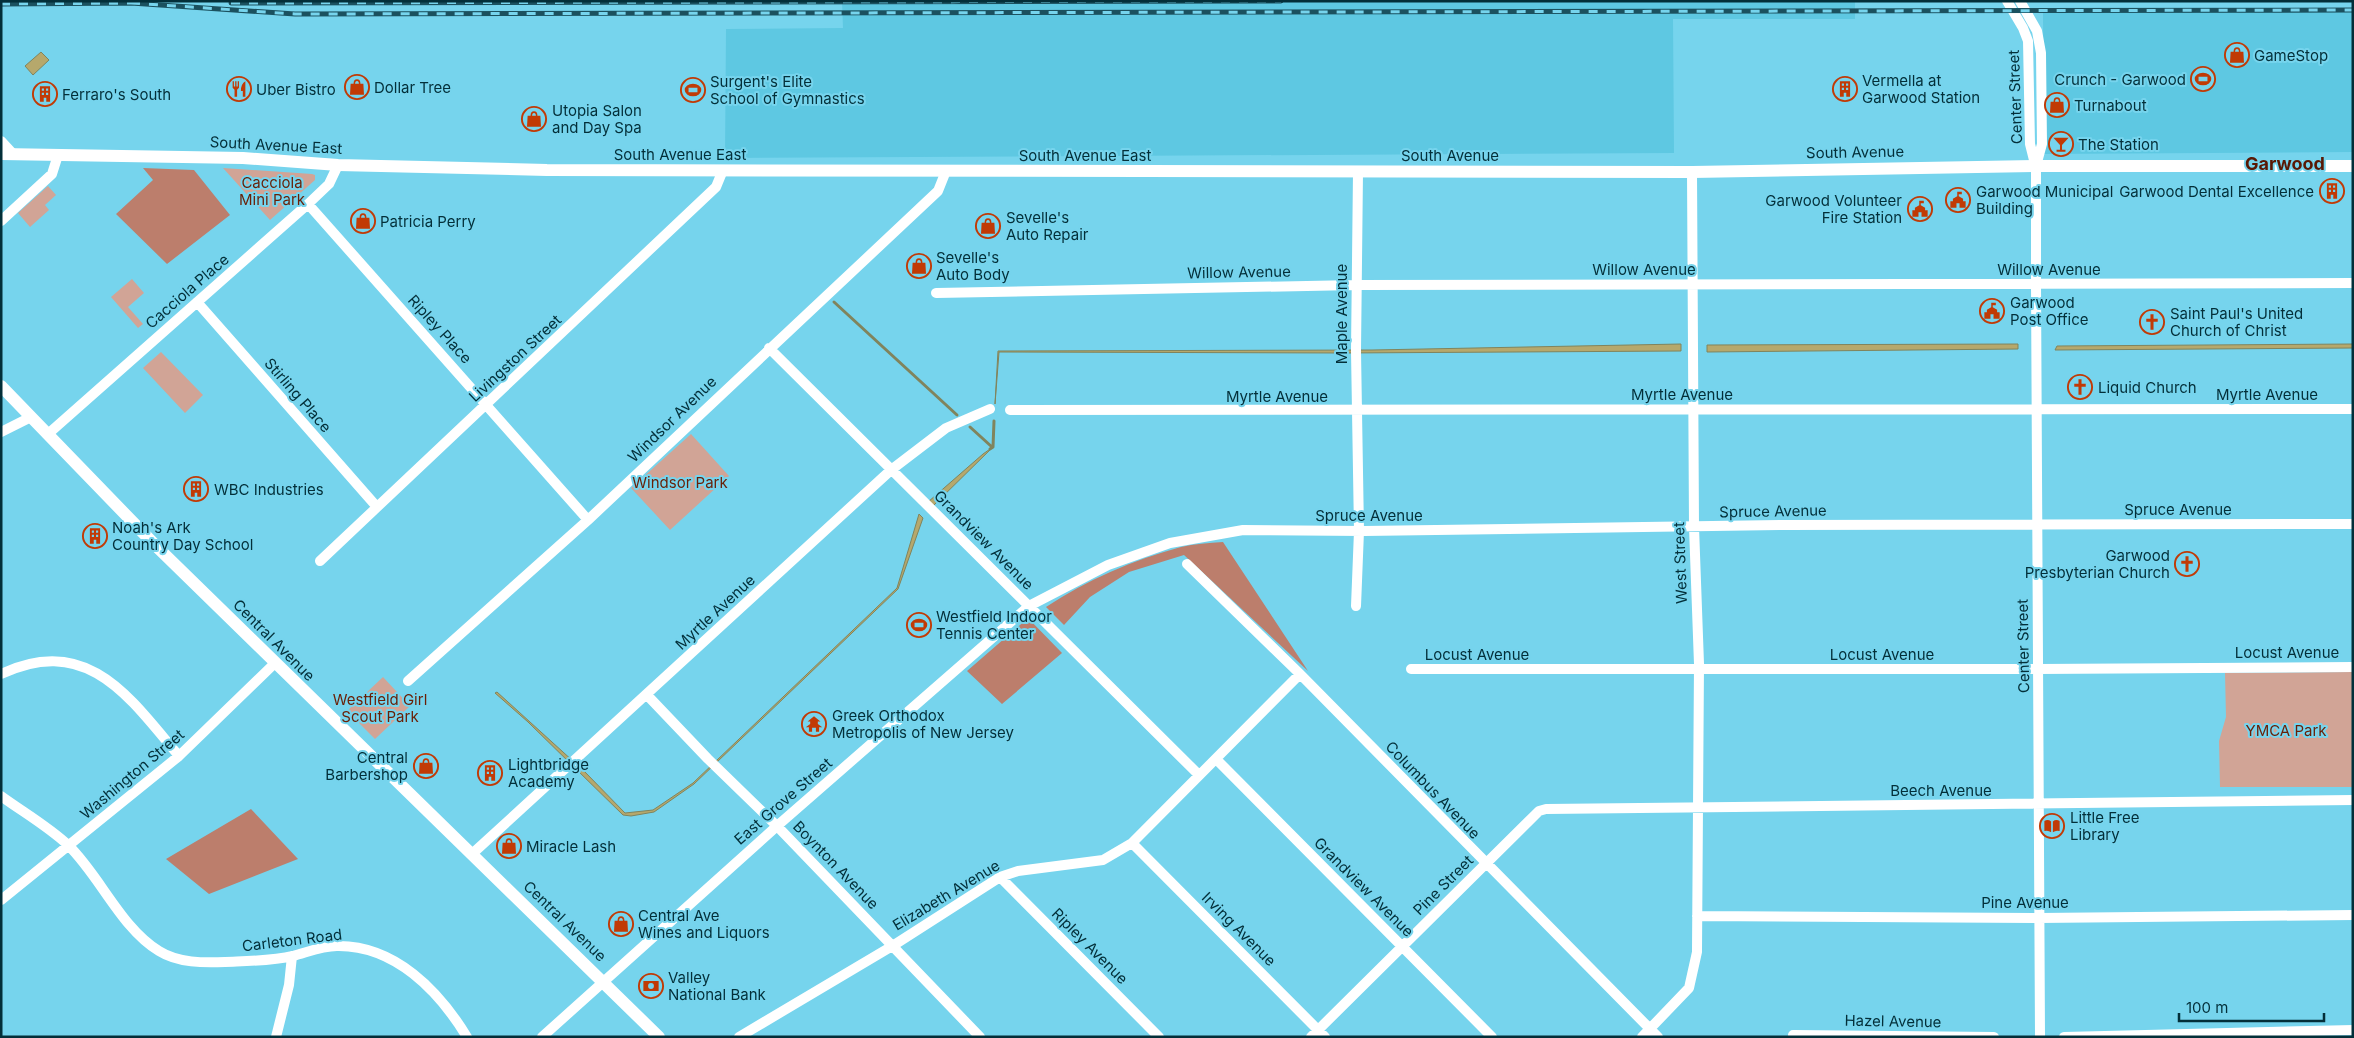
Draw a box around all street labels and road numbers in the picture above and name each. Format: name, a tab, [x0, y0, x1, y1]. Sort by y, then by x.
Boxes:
street label: Center Street	[2004, 49, 2026, 144]
street label: South Avenue East	[209, 132, 343, 158]
street label: South Avenue	[1806, 142, 1904, 162]
street label: South Avenue East	[614, 145, 746, 164]
street label: South Avenue East	[1019, 146, 1151, 165]
street label: South Avenue	[1401, 146, 1499, 165]
street label: Cacciola Place	[141, 250, 233, 332]
street label: Willow Avenue	[1592, 260, 1696, 279]
street label: Willow Avenue	[1997, 260, 2101, 279]
street label: Willow Avenue	[1187, 262, 1291, 282]
street label: Maple Avenue	[1332, 264, 1351, 364]
street label: Ripley Place	[404, 291, 476, 367]
street label: Livingston Street	[465, 310, 565, 406]
street label: Stirling Place	[260, 354, 336, 436]
street label: Windsor Avenue	[624, 372, 720, 466]
street label: Myrtle Avenue	[1631, 385, 1733, 404]
street label: Myrtle Avenue	[2216, 385, 2318, 404]
street label: Myrtle Avenue	[1226, 387, 1328, 406]
street label: Grandview Avenue	[930, 486, 1038, 594]
street label: Spruce Avenue	[2124, 500, 2232, 519]
street label: Spruce Avenue	[1719, 501, 1827, 521]
street label: Spruce Avenue	[1315, 506, 1423, 525]
street label: West Street	[1669, 522, 1691, 604]
street label: Myrtle Avenue	[671, 570, 759, 654]
street label: Central Avenue	[229, 595, 319, 685]
street label: Center Street	[2013, 599, 2033, 693]
street label: Locust Avenue	[2235, 643, 2339, 662]
street label: Locust Avenue	[1425, 645, 1529, 664]
street label: Locust Avenue	[1830, 645, 1934, 664]
street label: Washington Street	[76, 725, 188, 823]
street label: Columbus Avenue	[1382, 737, 1484, 843]
street label: East Grove Street	[730, 753, 836, 849]
street label: Beech Avenue	[1890, 781, 1992, 800]
street label: Boynton Avenue	[789, 817, 883, 913]
street label: Grandview Avenue	[1310, 833, 1418, 941]
street label: Pine Street	[1409, 851, 1477, 919]
street label: Elizabeth Avenue	[889, 856, 1003, 934]
street label: Central Avenue	[520, 877, 610, 965]
street label: Irving Avenue	[1198, 888, 1280, 970]
street label: Pine Avenue	[1981, 893, 2069, 912]
street label: Ripley Avenue	[1048, 904, 1132, 988]
street label: Carleton Road	[241, 924, 343, 956]
street label: Hazel Avenue	[1844, 1011, 1942, 1031]

